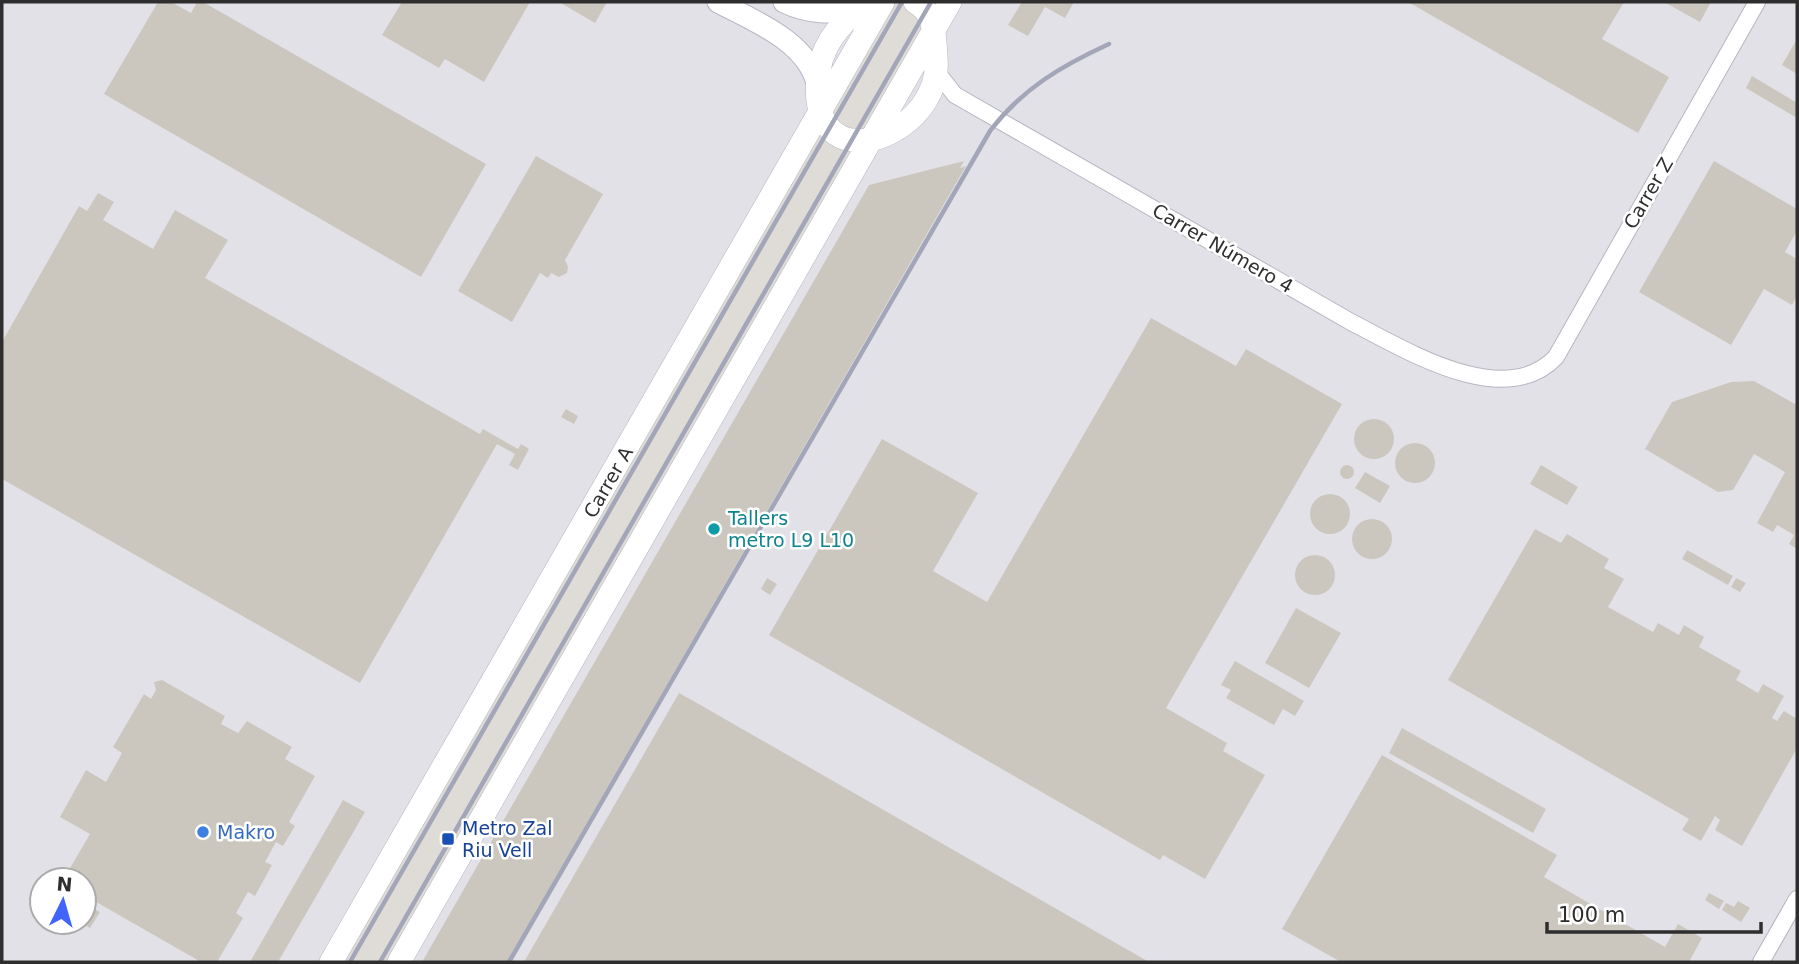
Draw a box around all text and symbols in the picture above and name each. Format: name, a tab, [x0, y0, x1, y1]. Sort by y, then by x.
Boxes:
street label: Carrer Z	[1619, 154, 1677, 232]
street label: Carrer Número 4	[1149, 199, 1297, 297]
street label: Carrer A	[579, 443, 637, 521]
place label: Tallers metro L9 L10	[727, 507, 854, 551]
marker: Tallers metro L9 L10	[706, 521, 722, 537]
place label: Metro Zal Riu Vell	[462, 817, 553, 861]
place label: Makro	[217, 821, 275, 843]
marker: Makro	[195, 824, 211, 840]
marker: Metro Zal Riu Vell	[440, 831, 456, 847]
north arrow	[28, 866, 98, 936]
text: N	[56, 872, 73, 896]
scale bar	[1547, 890, 1760, 934]
text: 100 m	[1558, 903, 1625, 927]

